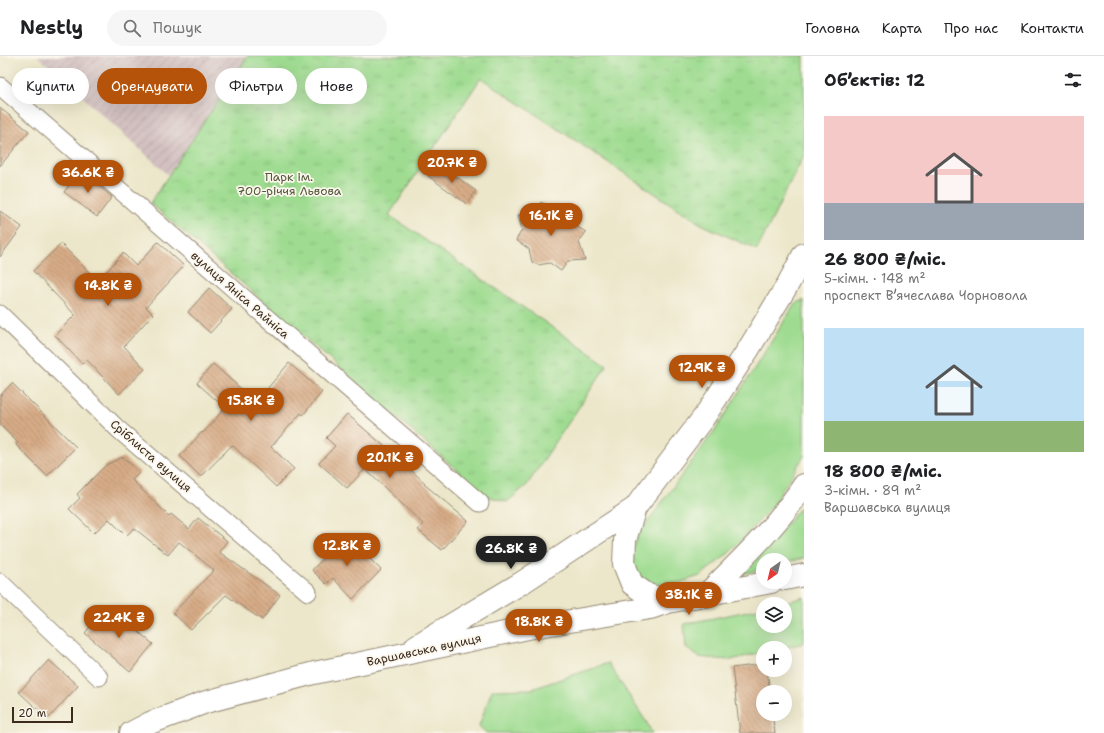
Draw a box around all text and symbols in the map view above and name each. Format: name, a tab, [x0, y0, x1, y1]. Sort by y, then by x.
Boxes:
search box	[107, 10, 387, 46]
text: Nestly	[20, 15, 83, 40]
icon: search	[121, 17, 143, 39]
text: Пошук	[153, 18, 202, 38]
text: Головна	[805, 19, 860, 37]
text: Карта	[882, 19, 922, 37]
text: Про нас	[944, 19, 998, 37]
text: Контакти	[1020, 19, 1084, 37]
chip: Купити	[12, 68, 89, 104]
chip: Орендувати	[97, 68, 207, 104]
chip: Фільтри	[215, 68, 297, 104]
chip: Нове	[305, 68, 367, 104]
text: Об’єктів: 12	[824, 69, 925, 91]
icon: filters	[1062, 69, 1084, 91]
icon: home	[918, 142, 990, 214]
pin: 20.7K ₴	[415, 150, 489, 184]
text: 20.7K ₴	[427, 154, 477, 171]
pin: 36.6K ₴	[51, 160, 125, 194]
text: 36.6K ₴	[62, 164, 114, 181]
park label: Парк ім. 700-річчя Львова	[237, 169, 342, 199]
pin: 16.1K ₴	[514, 203, 588, 237]
text: 16.1K ₴	[528, 207, 574, 224]
street label: вулиця Яніса Райніса	[187, 248, 293, 343]
text: 26 800 ₴/міс.	[824, 248, 946, 270]
text: 5-кімн. · 148 m²	[824, 270, 925, 287]
pin: 14.8K ₴	[71, 273, 145, 307]
text: 14.8K ₴	[84, 277, 132, 294]
text: проспект Вʼячеслава Чорновола	[824, 287, 1027, 304]
icon: home	[918, 354, 990, 426]
pin: 12.9K ₴	[665, 355, 739, 389]
text: 12.9K ₴	[678, 359, 726, 376]
pin: 15.8K ₴	[214, 388, 288, 422]
text: 15.8K ₴	[227, 392, 275, 409]
street label: Сріблиста вулиця	[107, 416, 195, 496]
pin: 20.1K ₴	[353, 445, 427, 479]
text: 20.1K ₴	[366, 449, 414, 466]
text: 18 800 ₴/міс.	[824, 460, 942, 482]
text: 3-кімн. · 89 m²	[824, 482, 921, 499]
text: Варшавська вулиця	[824, 499, 951, 516]
pin: 12.8K ₴	[310, 533, 384, 567]
pin: 26.8K ₴	[474, 536, 548, 570]
text: 12.8K ₴	[322, 537, 372, 554]
text: 26.8K ₴	[485, 540, 537, 557]
north arrow	[756, 553, 792, 589]
map controls	[756, 553, 792, 721]
pin: 38.1K ₴	[652, 582, 726, 616]
text: 38.1K ₴	[665, 586, 713, 603]
button: layers	[756, 597, 792, 633]
pin: 22.4K ₴	[82, 605, 156, 639]
text: 22.4K ₴	[93, 609, 145, 626]
pin: 18.8K ₴	[502, 609, 576, 643]
text: 18.8K ₴	[514, 613, 564, 630]
street label: Варшавська вулиця	[365, 630, 483, 670]
button: +	[756, 641, 792, 677]
button: −	[756, 685, 792, 721]
scale bar	[12, 705, 73, 724]
text: 20 m	[18, 706, 46, 721]

